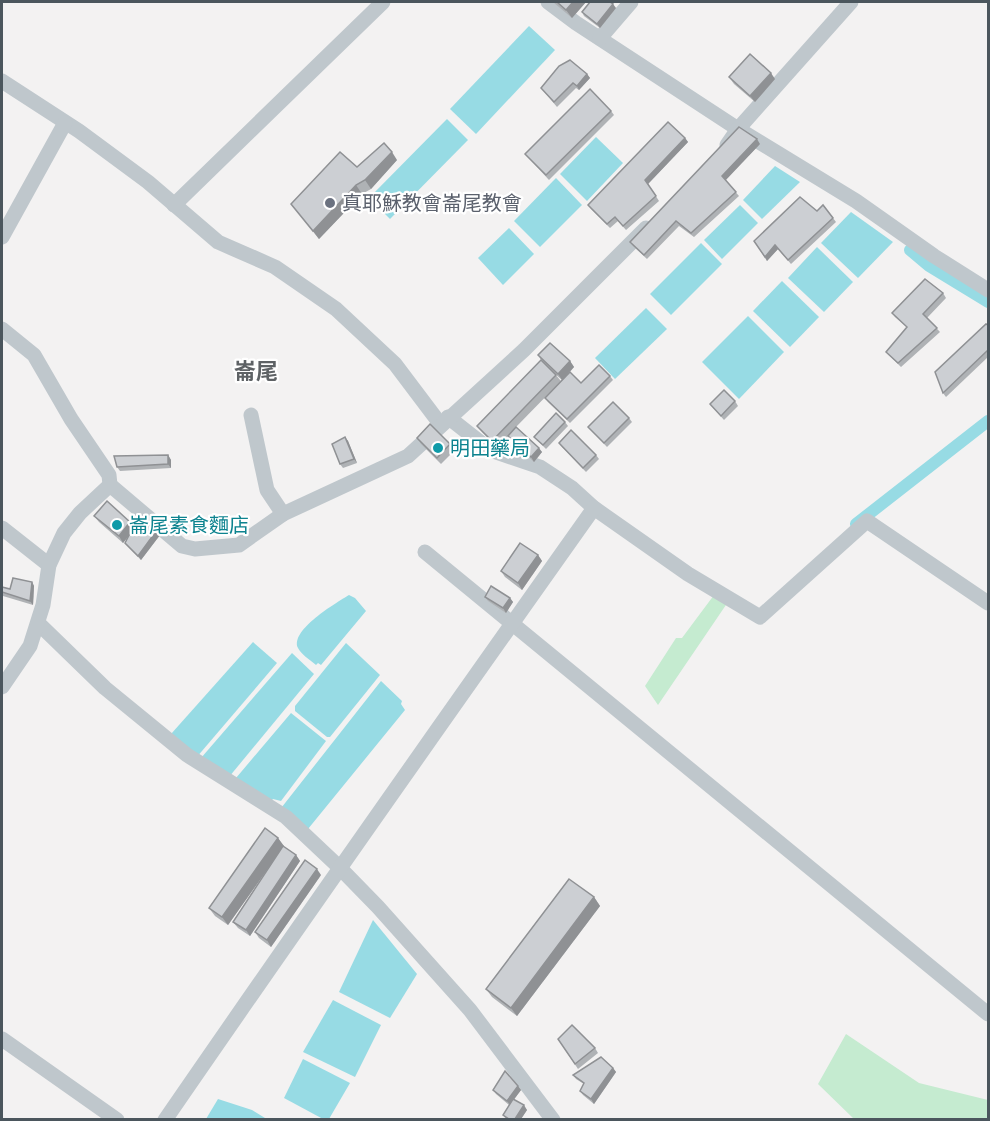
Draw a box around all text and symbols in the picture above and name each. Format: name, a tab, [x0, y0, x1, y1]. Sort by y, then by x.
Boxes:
place label: 真耶穌教會崙尾教會	[342, 191, 522, 215]
marker: 真耶穌教會崙尾教會	[323, 196, 337, 210]
district label: 崙尾	[234, 358, 278, 384]
place label: 明田藥局	[450, 436, 530, 460]
marker: 明田藥局	[431, 441, 445, 455]
place label: 崙尾素食麵店	[129, 513, 249, 537]
marker: 崙尾素食麵店	[110, 518, 124, 532]

